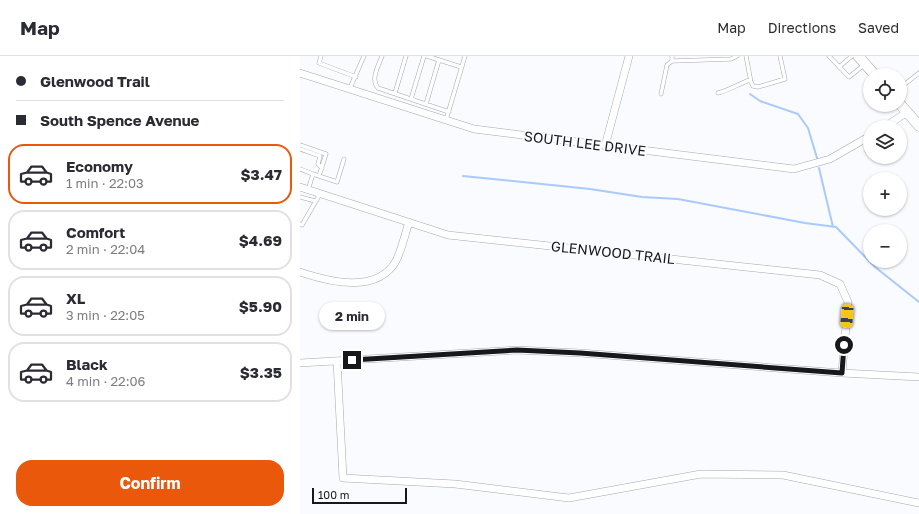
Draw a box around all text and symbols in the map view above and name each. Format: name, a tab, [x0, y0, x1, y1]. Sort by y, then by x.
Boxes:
text: Map	[20, 16, 60, 39]
text: Map	[717, 19, 746, 36]
text: Directions	[768, 19, 836, 36]
text: Saved	[858, 19, 899, 36]
map controls	[863, 68, 907, 268]
button: locate	[863, 68, 907, 112]
text: Glenwood Trail	[40, 72, 150, 90]
text: South Spence Avenue	[40, 111, 199, 129]
button: layers	[863, 120, 907, 164]
street label: SOUTH LEE DRIVE	[523, 127, 647, 159]
icon: car	[18, 156, 54, 192]
text: Economy	[66, 157, 133, 175]
text: $3.47	[240, 165, 282, 183]
button: +	[863, 172, 907, 216]
text: 1 min · 22:03	[66, 175, 144, 191]
icon: car	[18, 222, 54, 258]
text: Comfort	[66, 223, 125, 241]
button: −	[863, 224, 907, 268]
text: $4.69	[239, 231, 282, 249]
street label: GLENWOOD TRAIL	[550, 237, 676, 267]
text: 2 min · 22:04	[66, 241, 145, 257]
icon: car	[18, 288, 54, 324]
text: XL	[66, 289, 85, 307]
text: $5.90	[239, 297, 282, 315]
callout: 2 min	[319, 302, 385, 330]
car	[840, 304, 854, 328]
text: 3 min · 22:05	[66, 307, 145, 323]
text: 2 min	[335, 308, 369, 324]
route start	[835, 336, 853, 354]
route end	[343, 351, 361, 369]
icon: car	[18, 354, 54, 390]
text: Black	[66, 355, 108, 373]
text: $3.35	[240, 363, 282, 381]
text: 4 min · 22:06	[66, 373, 145, 389]
button: Confirm	[16, 460, 284, 506]
scale bar	[312, 486, 407, 505]
text: 100 m	[318, 488, 349, 501]

